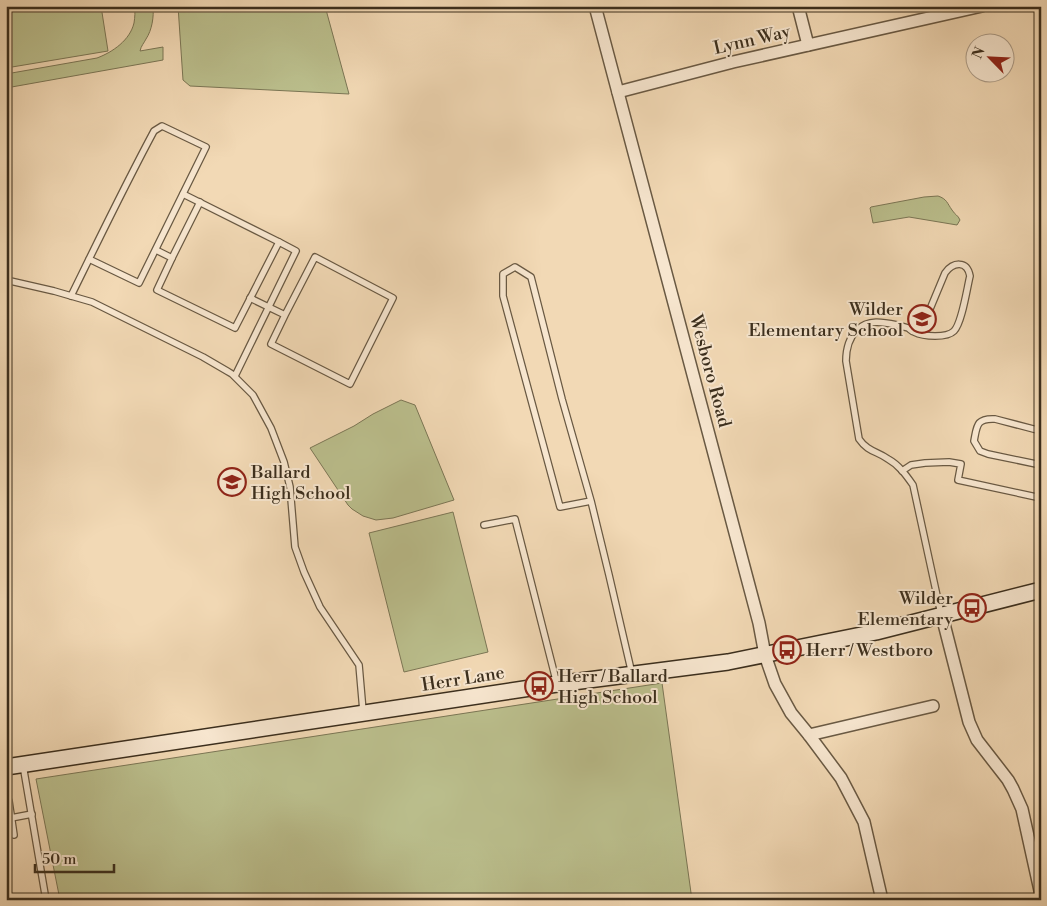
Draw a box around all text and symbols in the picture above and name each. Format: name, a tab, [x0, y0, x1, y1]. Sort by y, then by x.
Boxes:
street label: Lynn Way	[711, 20, 793, 60]
north arrow	[964, 32, 1014, 82]
text: N	[969, 44, 990, 62]
place label: Wilder Elementary School	[748, 298, 904, 342]
school or university icon: Wilder Elementary School	[907, 304, 937, 334]
street label: Wesboro Road	[684, 311, 736, 431]
place label: Ballard High School	[250, 461, 351, 505]
school or university icon: Ballard High School	[217, 467, 247, 497]
place label: Wilder Elementary	[858, 587, 953, 631]
bus stop icon: Wilder Elementary	[957, 593, 987, 623]
bus stop icon: Herr / Westboro	[772, 635, 802, 665]
place label: Herr / Westboro	[806, 639, 933, 662]
street label: Herr Lane	[420, 661, 506, 697]
place label: Herr / Ballard High School	[558, 665, 668, 709]
bus stop icon: Herr / Ballard High School	[524, 671, 554, 701]
scale bar	[35, 841, 114, 873]
text: 50 m	[42, 850, 76, 869]

